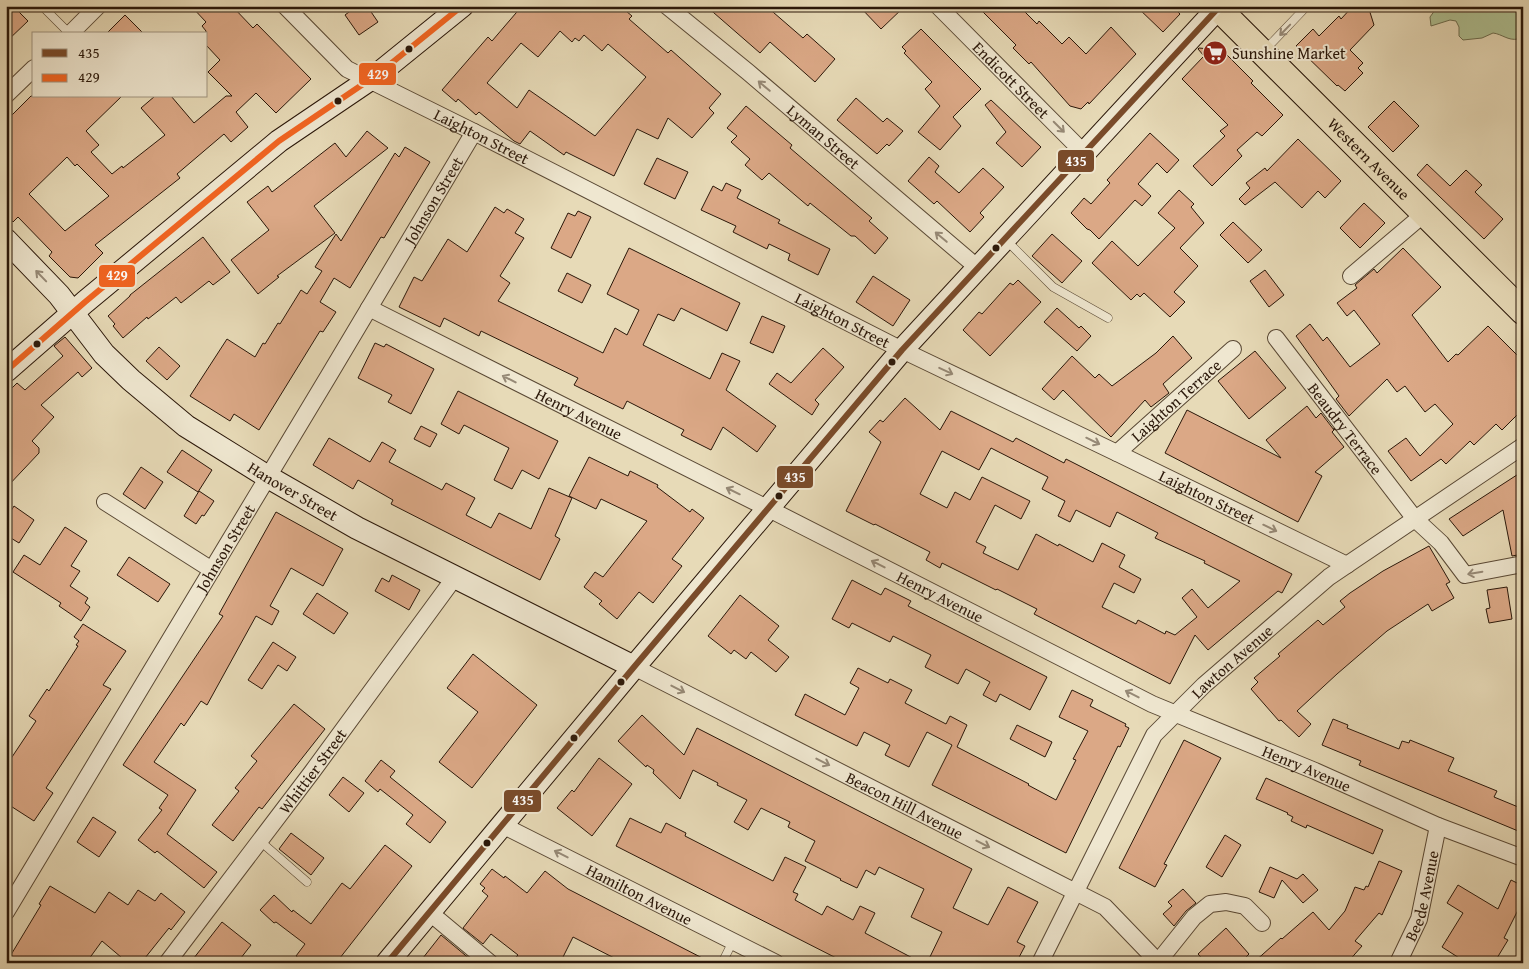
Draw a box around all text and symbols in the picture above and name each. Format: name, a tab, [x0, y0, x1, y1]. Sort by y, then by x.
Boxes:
one-way arrow	[1279, 23, 1291, 36]
legend	[32, 32, 208, 98]
street label: Endicott Street	[967, 36, 1056, 124]
supermarket icon: Sunshine Market	[1202, 40, 1228, 66]
place label: Sunshine Market	[1232, 41, 1346, 65]
text: 435	[78, 42, 100, 63]
unlabelled marker	[404, 44, 414, 54]
line badge: 429	[358, 62, 397, 86]
text: 429	[367, 64, 389, 84]
text: 429	[78, 66, 100, 87]
one-way arrow	[758, 81, 771, 92]
unlabelled marker	[333, 96, 343, 106]
street label: Lyman Street	[782, 98, 866, 175]
street label: Laighton Street	[430, 102, 534, 170]
street label: Western Avenue	[1322, 112, 1416, 205]
one-way arrow	[1053, 121, 1065, 133]
line badge: 435	[1057, 149, 1095, 173]
text: 435	[1065, 151, 1087, 171]
street label: Johnson Street	[397, 152, 469, 251]
one-way arrow	[935, 231, 948, 242]
unlabelled marker	[991, 243, 1001, 253]
line badge: 429	[98, 264, 136, 288]
text: 429	[106, 265, 128, 285]
one-way arrow	[35, 269, 47, 282]
street label: Laighton Street	[791, 286, 895, 354]
unlabelled marker	[32, 339, 42, 349]
street label: Laighton Terrace	[1125, 353, 1226, 447]
unlabelled marker	[887, 357, 897, 367]
one-way arrow	[938, 367, 953, 377]
one-way arrow	[502, 374, 517, 383]
street label: Beaudry Terrace	[1302, 377, 1389, 480]
street label: Henry Avenue	[531, 382, 627, 445]
one-way arrow	[1085, 437, 1100, 446]
street label: Hanover Street	[243, 455, 343, 527]
street label: Laighton Street	[1155, 463, 1259, 530]
line badge: 435	[776, 465, 814, 489]
text: 435	[784, 467, 806, 487]
one-way arrow	[725, 486, 740, 496]
unlabelled marker	[774, 491, 784, 501]
street label: Johnson Street	[188, 499, 261, 598]
one-way arrow	[1263, 523, 1278, 533]
one-way arrow	[871, 559, 886, 568]
street label: Henry Avenue	[893, 564, 988, 628]
one-way arrow	[1467, 568, 1483, 578]
street label: Lawton Avenue	[1185, 619, 1278, 704]
unlabelled marker	[616, 677, 626, 687]
one-way arrow	[670, 685, 685, 694]
one-way arrow	[1124, 689, 1139, 699]
street label: Whittier Street	[273, 723, 352, 819]
unlabelled marker	[569, 733, 579, 743]
street label: Henry Avenue	[1259, 739, 1355, 798]
one-way arrow	[815, 758, 830, 767]
street label: Beacon Hill Avenue	[842, 765, 968, 845]
line badge: 435	[503, 789, 542, 813]
text: 435	[512, 790, 534, 810]
unlabelled marker	[482, 838, 492, 848]
one-way arrow	[975, 840, 990, 849]
street label: Beede Avenue	[1398, 848, 1445, 945]
one-way arrow	[554, 849, 569, 858]
street label: Hamilton Avenue	[582, 858, 697, 931]

